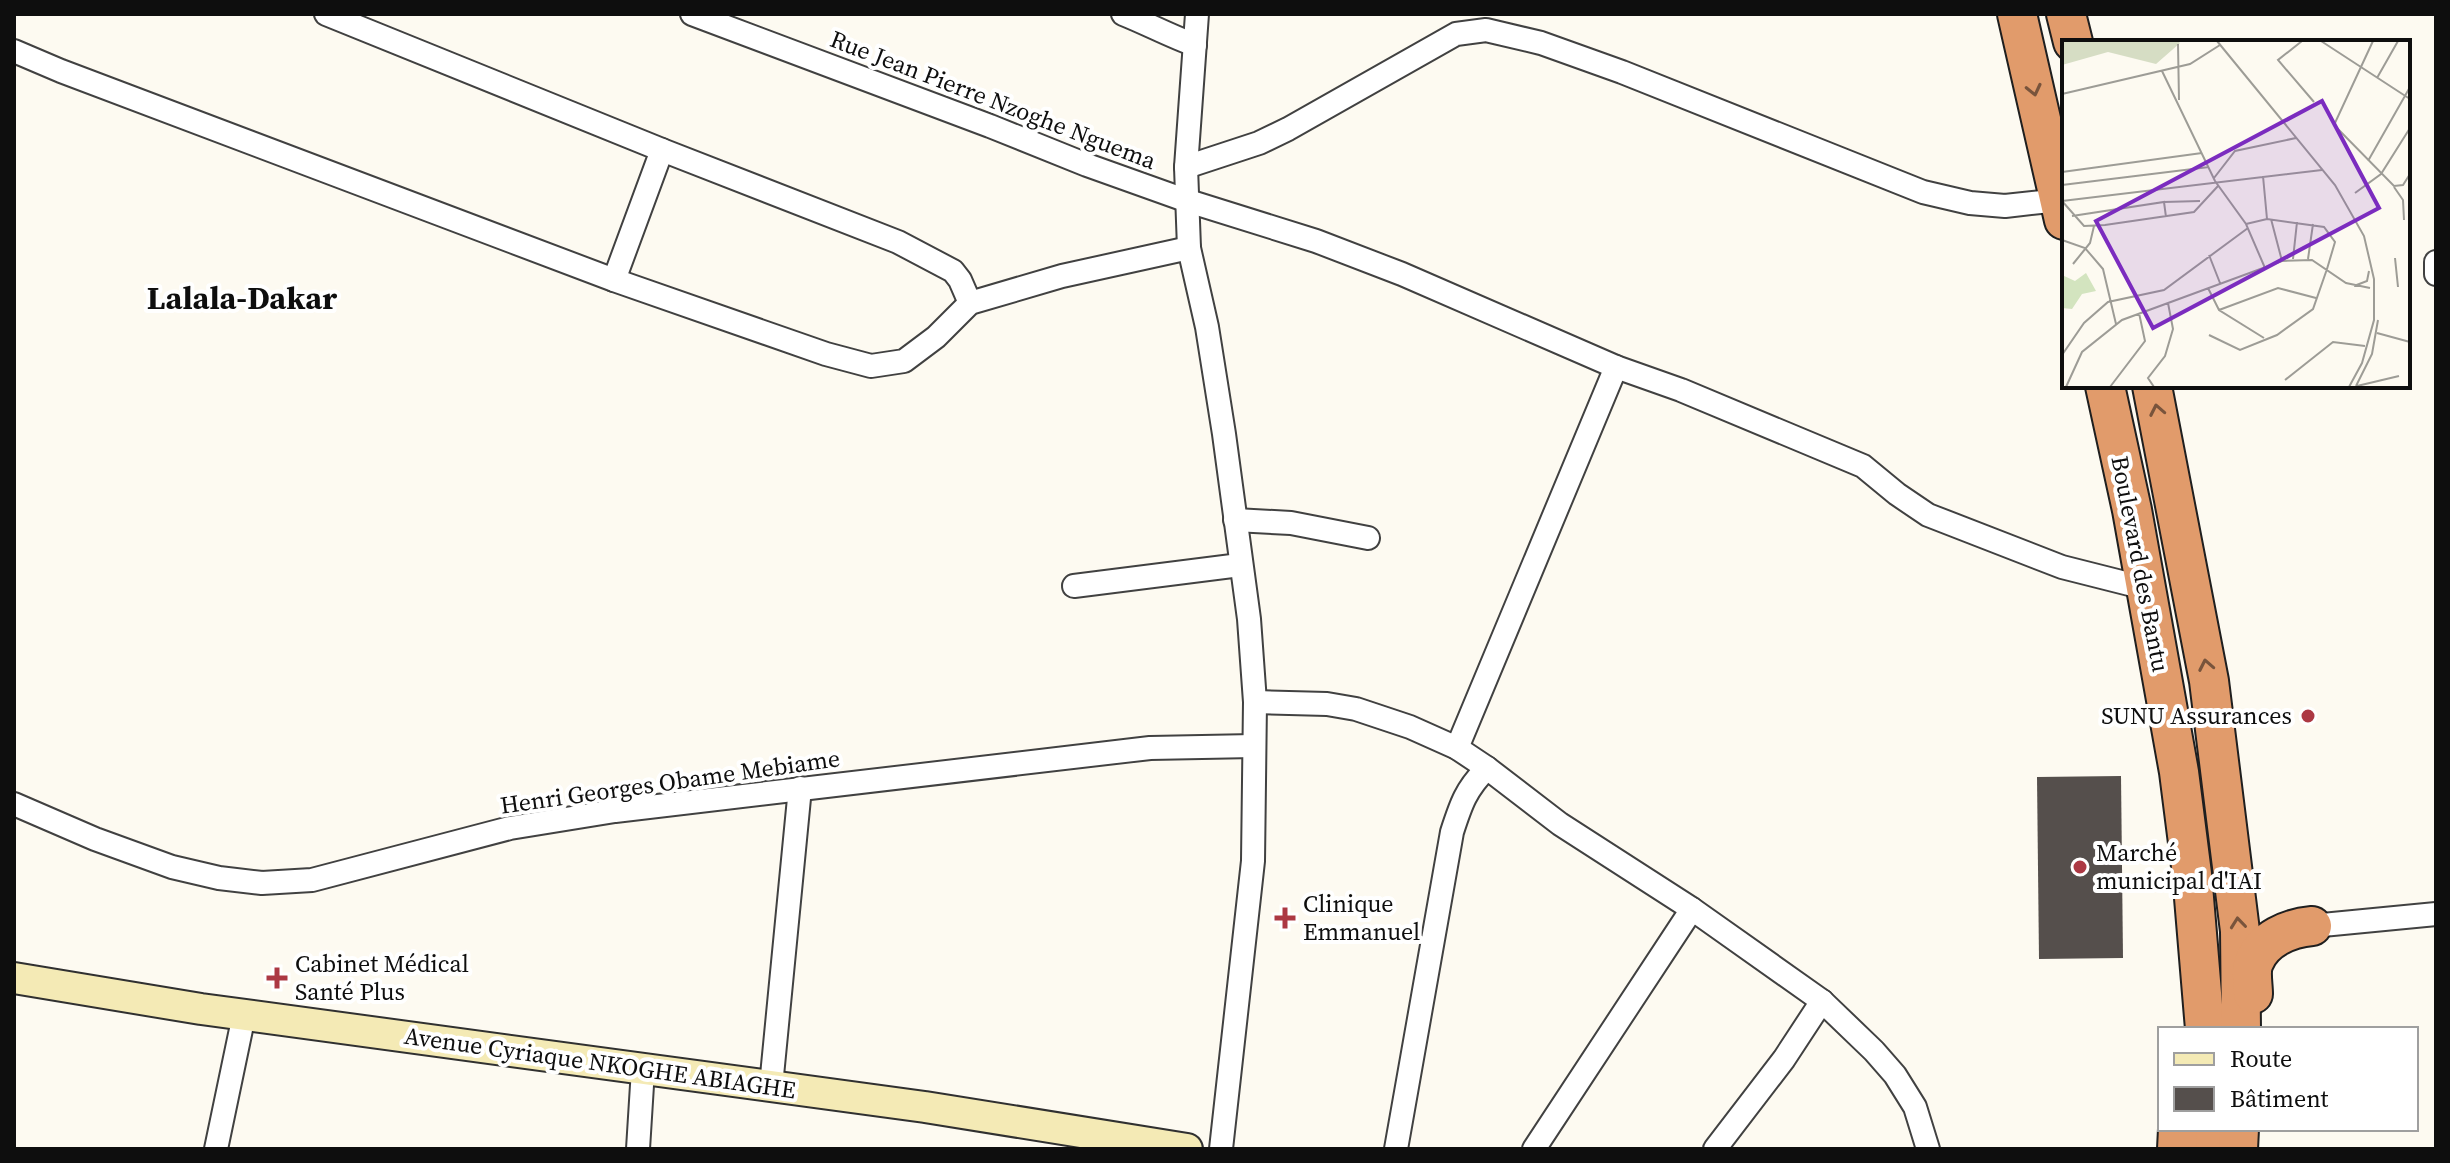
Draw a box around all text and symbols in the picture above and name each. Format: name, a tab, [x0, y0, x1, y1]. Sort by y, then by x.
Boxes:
street label: Rue Jean Pierre Nzoghe Nguema	[826, 22, 1162, 177]
inset map	[2062, 40, 2410, 388]
one-way arrow	[2025, 83, 2042, 96]
district label: Lalala-Dakar	[147, 276, 337, 320]
one-way arrow	[2149, 403, 2166, 417]
street label: Boulevard des Bantu	[2103, 453, 2178, 675]
one-way arrow	[2199, 658, 2216, 672]
place label: SUNU Assurances	[2101, 699, 2292, 732]
marker: SUNU Assurances	[2299, 707, 2317, 725]
street label: Henri Georges Obame Mebiame	[498, 741, 842, 822]
place label: Marché municipal d'IAI	[2096, 836, 2262, 897]
marker: Marché municipal d'IAI	[2071, 858, 2089, 876]
place label: Clinique Emmanuel	[1303, 887, 1420, 948]
marker: Clinique Emmanuel	[1274, 907, 1296, 929]
one-way arrow	[2230, 916, 2247, 929]
place label: Cabinet Médical Santé Plus	[295, 947, 469, 1008]
marker: Cabinet Médical Santé Plus	[266, 967, 288, 989]
street label: Avenue Cyriaque NKOGHE ABIAGHE	[402, 1019, 798, 1106]
legend	[2158, 1027, 2418, 1131]
text: Route	[2230, 1042, 2292, 1075]
text: Bâtiment	[2230, 1082, 2329, 1115]

